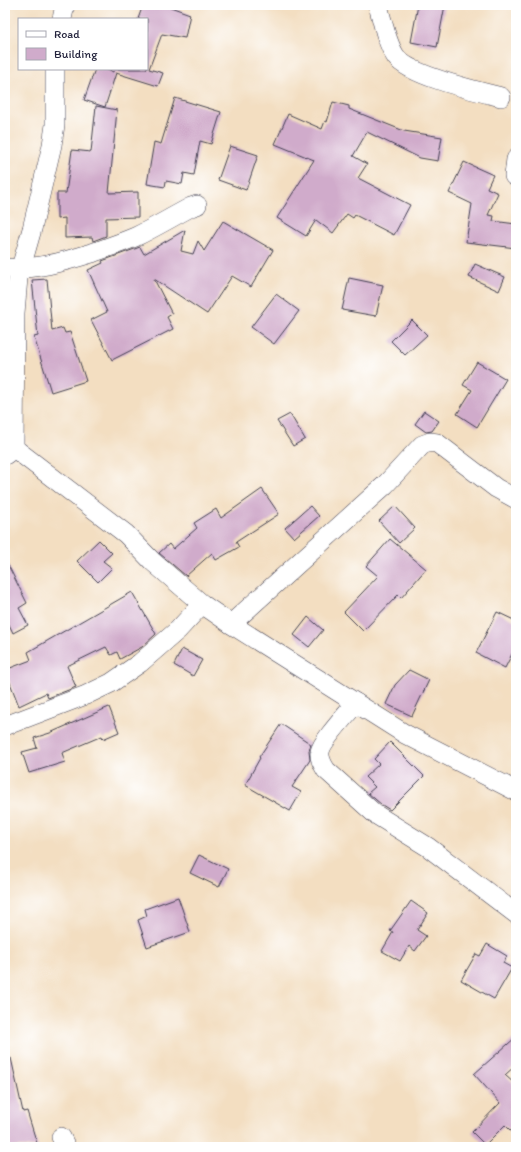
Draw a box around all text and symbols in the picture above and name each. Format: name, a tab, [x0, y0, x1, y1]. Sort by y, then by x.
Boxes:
legend	[18, 18, 148, 70]
text: Road	[54, 27, 80, 41]
text: Building	[54, 47, 98, 61]

